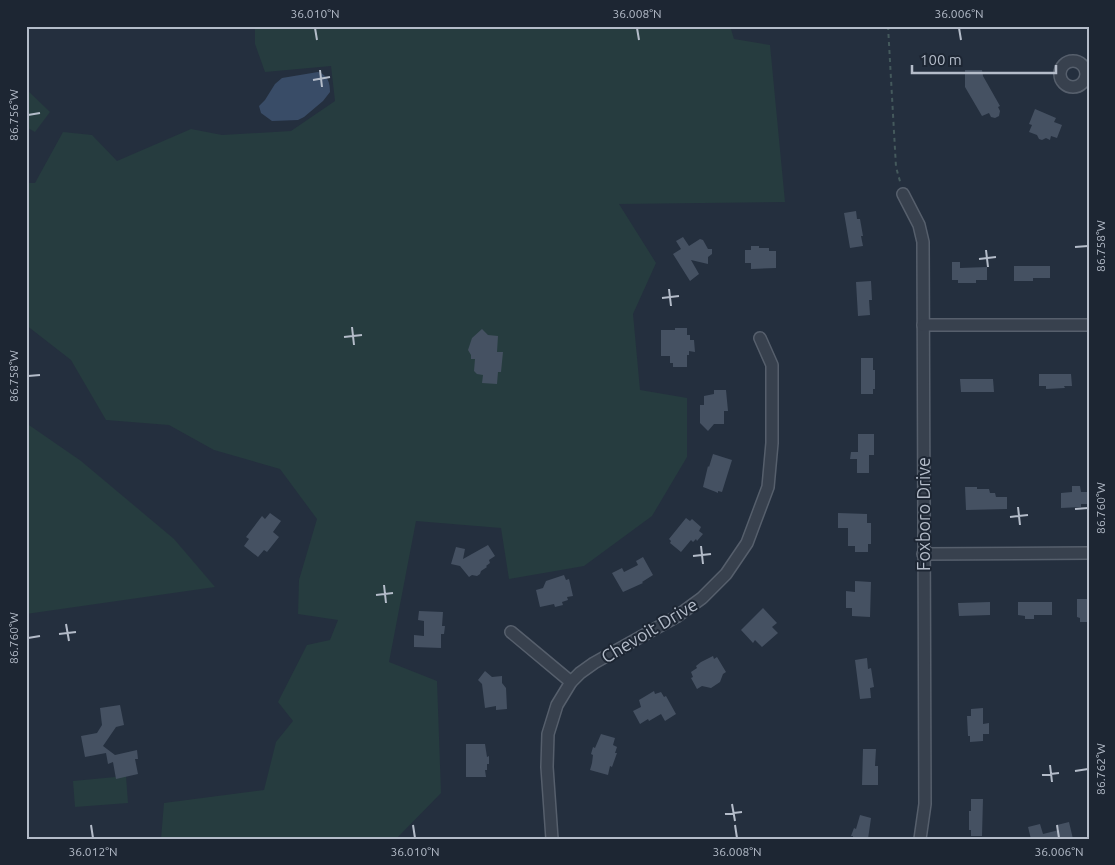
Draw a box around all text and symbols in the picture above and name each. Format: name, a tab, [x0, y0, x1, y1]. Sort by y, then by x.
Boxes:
text: 36.010°N	[290, 7, 340, 20]
text: 36.008°N	[612, 7, 662, 20]
text: 36.006°N	[934, 7, 984, 20]
scale bar	[912, 42, 1056, 74]
text: 100 m	[920, 51, 962, 68]
text: 86.756°W	[7, 89, 20, 141]
text: 86.758°W	[1094, 220, 1107, 272]
text: 86.758°W	[7, 350, 20, 402]
street label: Foxboro Drive	[913, 457, 933, 571]
text: 86.760°W	[1094, 482, 1107, 534]
street label: Chevoit Drive	[597, 593, 701, 667]
text: 86.760°W	[7, 612, 20, 664]
text: 86.762°W	[1094, 743, 1107, 795]
text: 36.012°N	[68, 845, 118, 858]
text: 36.010°N	[390, 845, 440, 858]
text: 36.008°N	[712, 845, 762, 858]
text: 36.006°N	[1034, 845, 1084, 858]

